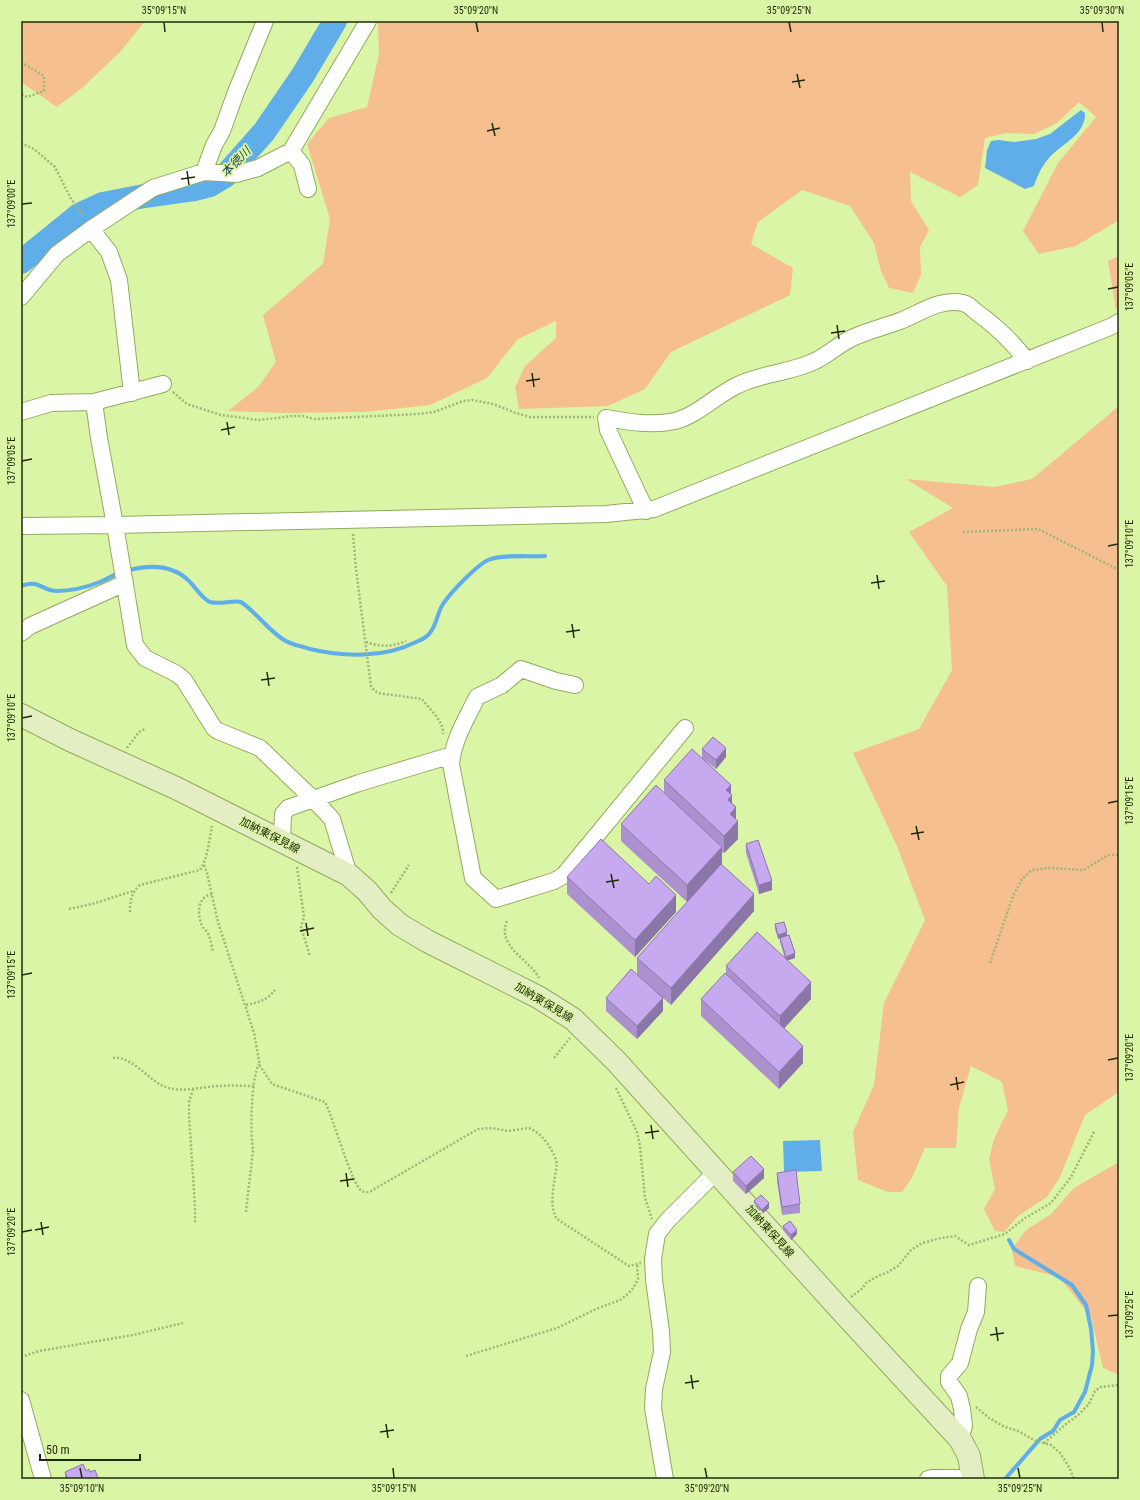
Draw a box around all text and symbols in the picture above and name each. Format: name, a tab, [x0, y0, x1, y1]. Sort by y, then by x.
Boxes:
text: 35°09'15"N	[142, 5, 186, 16]
text: 35°09'20"N	[454, 5, 498, 16]
text: 35°09'25"N	[767, 5, 811, 16]
text: 35°09'30"N	[1080, 5, 1124, 16]
water label: 本徳川	[218, 143, 255, 180]
text: 137°09'00"E	[6, 180, 17, 228]
text: 137°09'05"E	[1124, 263, 1135, 311]
text: 137°09'05"E	[6, 437, 17, 485]
text: 137°09'10"E	[1124, 520, 1135, 568]
text: 137°09'10"E	[6, 694, 17, 742]
text: 137°09'15"E	[1124, 777, 1135, 825]
street label: 加納東保見線	[237, 815, 302, 856]
text: 137°09'15"E	[6, 951, 17, 999]
street label: 加納東保見線	[512, 980, 575, 1025]
text: 137°09'20"E	[1124, 1034, 1135, 1082]
street label: 加納東保見線	[743, 1202, 797, 1260]
text: 137°09'20"E	[6, 1208, 17, 1256]
text: 137°09'25"E	[1124, 1291, 1135, 1339]
scale bar	[40, 1436, 140, 1462]
text: 50 m	[46, 1443, 70, 1457]
text: 35°09'10"N	[60, 1483, 104, 1494]
text: 35°09'15"N	[372, 1483, 416, 1494]
text: 35°09'20"N	[685, 1483, 729, 1494]
text: 35°09'25"N	[998, 1483, 1042, 1494]

